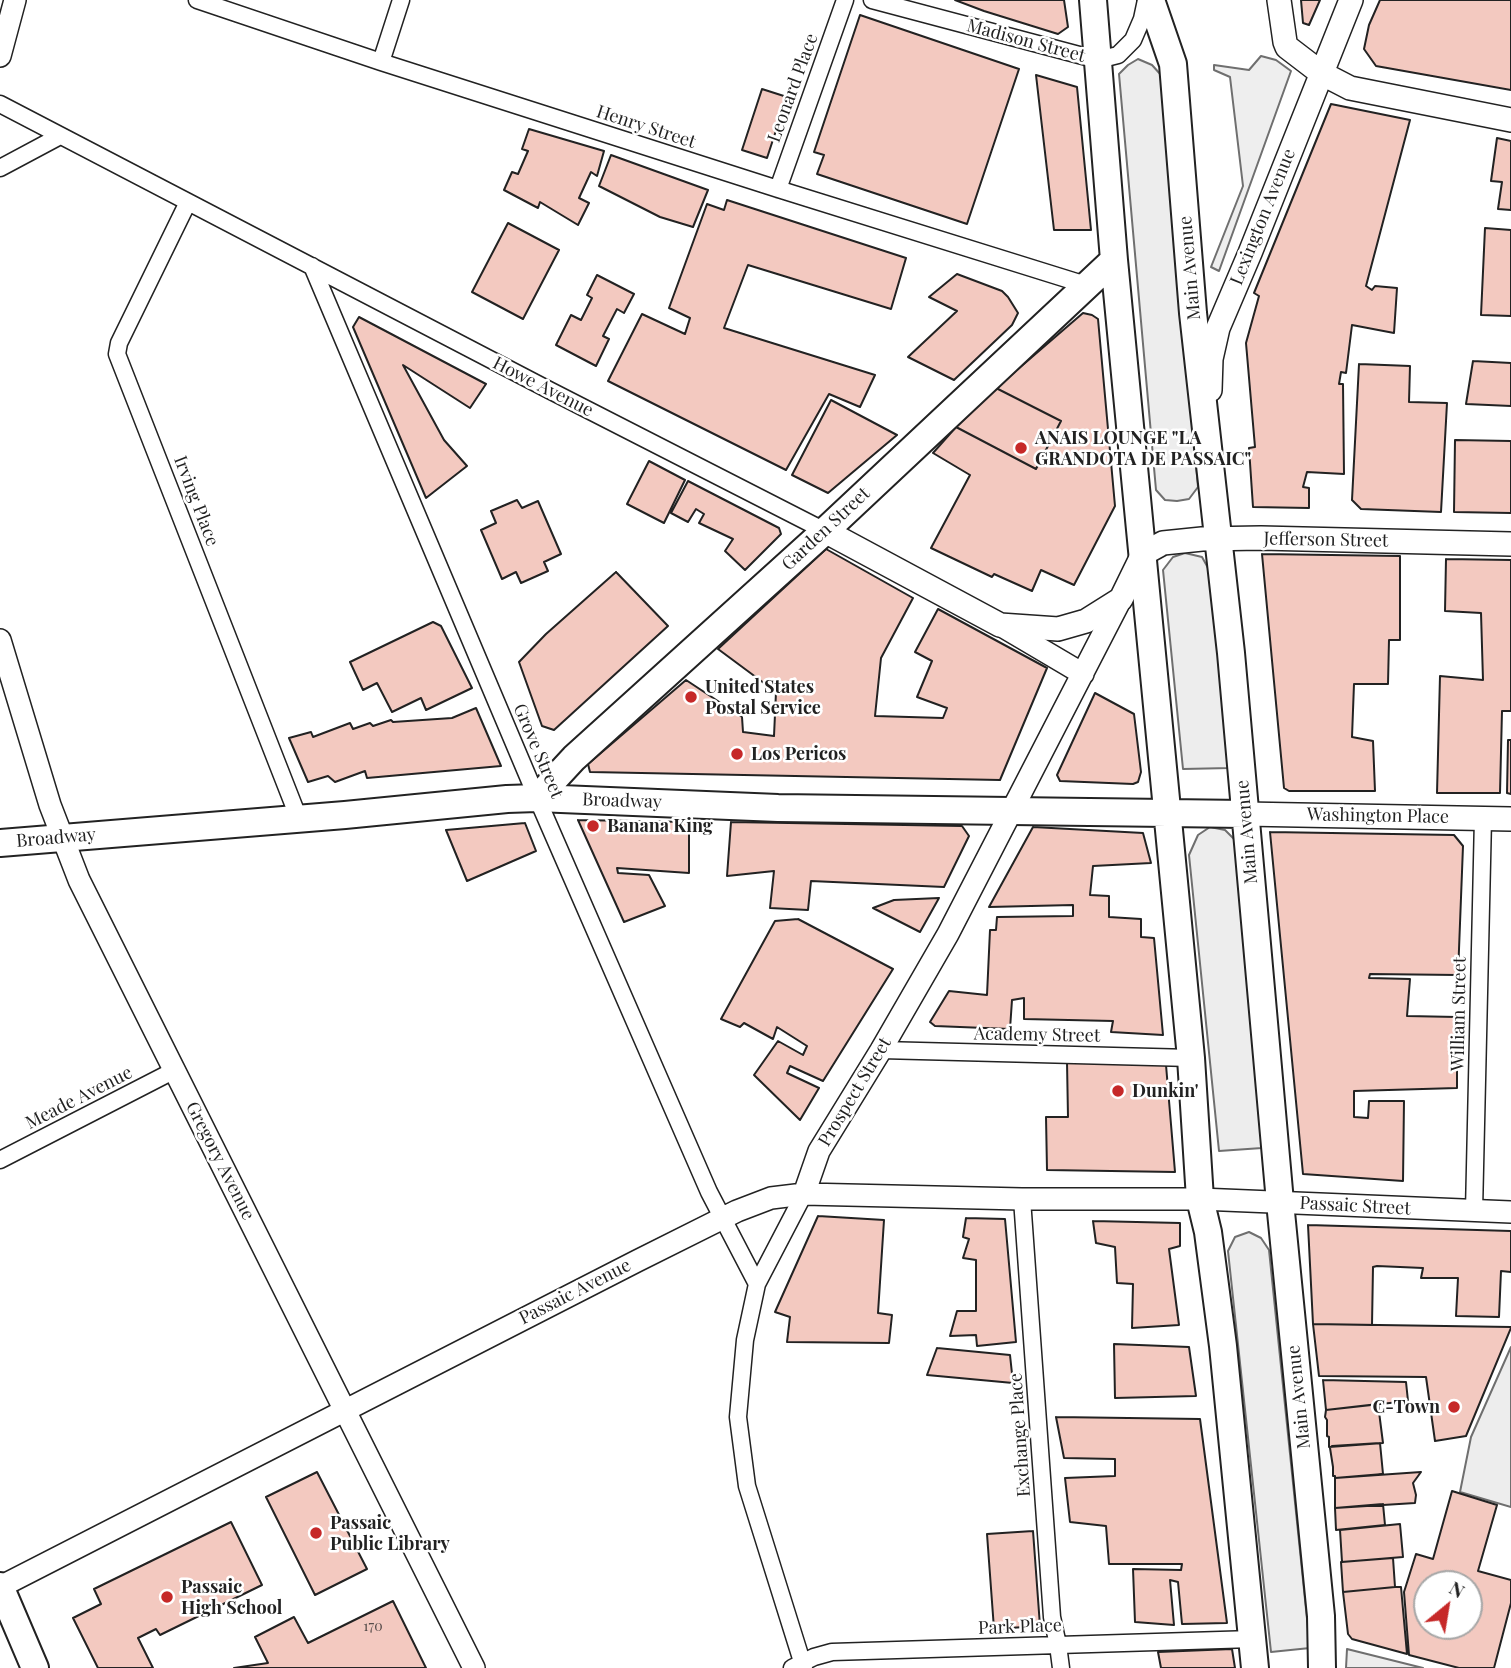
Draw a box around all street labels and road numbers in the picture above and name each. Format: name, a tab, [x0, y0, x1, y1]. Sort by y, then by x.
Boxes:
street label: Madison Street	[964, 15, 1088, 67]
street label: Leonard Place	[763, 31, 823, 145]
street label: Henry Street	[594, 101, 698, 153]
street label: Lexington Avenue	[1226, 146, 1300, 288]
street label: Main Avenue	[1175, 215, 1205, 321]
street label: Howe Avenue	[489, 352, 597, 422]
street label: Irving Place	[169, 453, 223, 549]
street label: Garden Street	[778, 483, 874, 575]
street label: Jefferson Street	[1263, 528, 1389, 552]
street label: Grove Street	[508, 700, 568, 802]
street label: Main Avenue	[1232, 779, 1262, 885]
street label: Broadway	[582, 789, 662, 813]
street label: Washington Place	[1307, 804, 1449, 828]
street label: Broadway	[15, 824, 97, 852]
street label: William Street	[1447, 957, 1471, 1071]
street label: Academy Street	[974, 1023, 1100, 1047]
street label: Prospect Street	[814, 1033, 896, 1151]
street label: Meade Avenue	[22, 1062, 136, 1134]
street label: Gregory Avenue	[181, 1098, 259, 1224]
street label: Passaic Street	[1299, 1192, 1411, 1220]
street label: Passaic Avenue	[516, 1255, 634, 1329]
street label: Main Avenue	[1283, 1344, 1315, 1450]
street label: Exchange Place	[1005, 1372, 1035, 1498]
street label: Park Place	[978, 1615, 1062, 1639]

